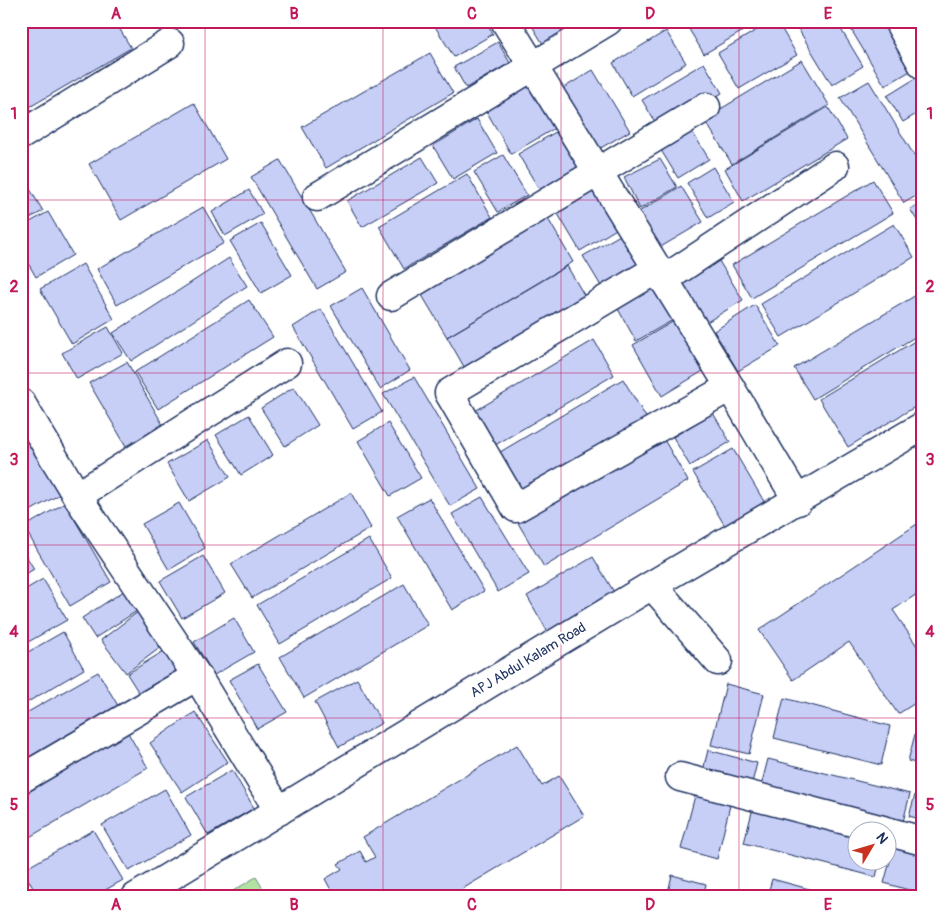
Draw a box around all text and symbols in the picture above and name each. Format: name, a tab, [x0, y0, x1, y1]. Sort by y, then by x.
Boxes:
text: A	[111, 4, 122, 24]
text: B	[289, 4, 299, 24]
text: C	[467, 4, 477, 24]
text: D	[645, 4, 655, 24]
text: E	[824, 4, 833, 24]
text: 1	[11, 104, 17, 124]
text: 1	[927, 104, 933, 124]
text: 2	[10, 277, 19, 297]
text: 2	[926, 277, 935, 297]
text: 3	[10, 450, 19, 470]
text: 3	[926, 450, 935, 470]
street label: APJ Abdul Kalam Road	[467, 619, 589, 701]
text: 4	[9, 622, 19, 642]
text: 4	[925, 622, 935, 642]
text: 5	[10, 795, 19, 815]
text: 5	[926, 795, 935, 815]
north arrow	[846, 820, 896, 870]
text: N	[872, 829, 891, 847]
text: A	[111, 895, 122, 915]
text: B	[289, 895, 299, 915]
text: C	[467, 895, 477, 915]
text: D	[645, 895, 655, 915]
text: E	[824, 895, 833, 915]

